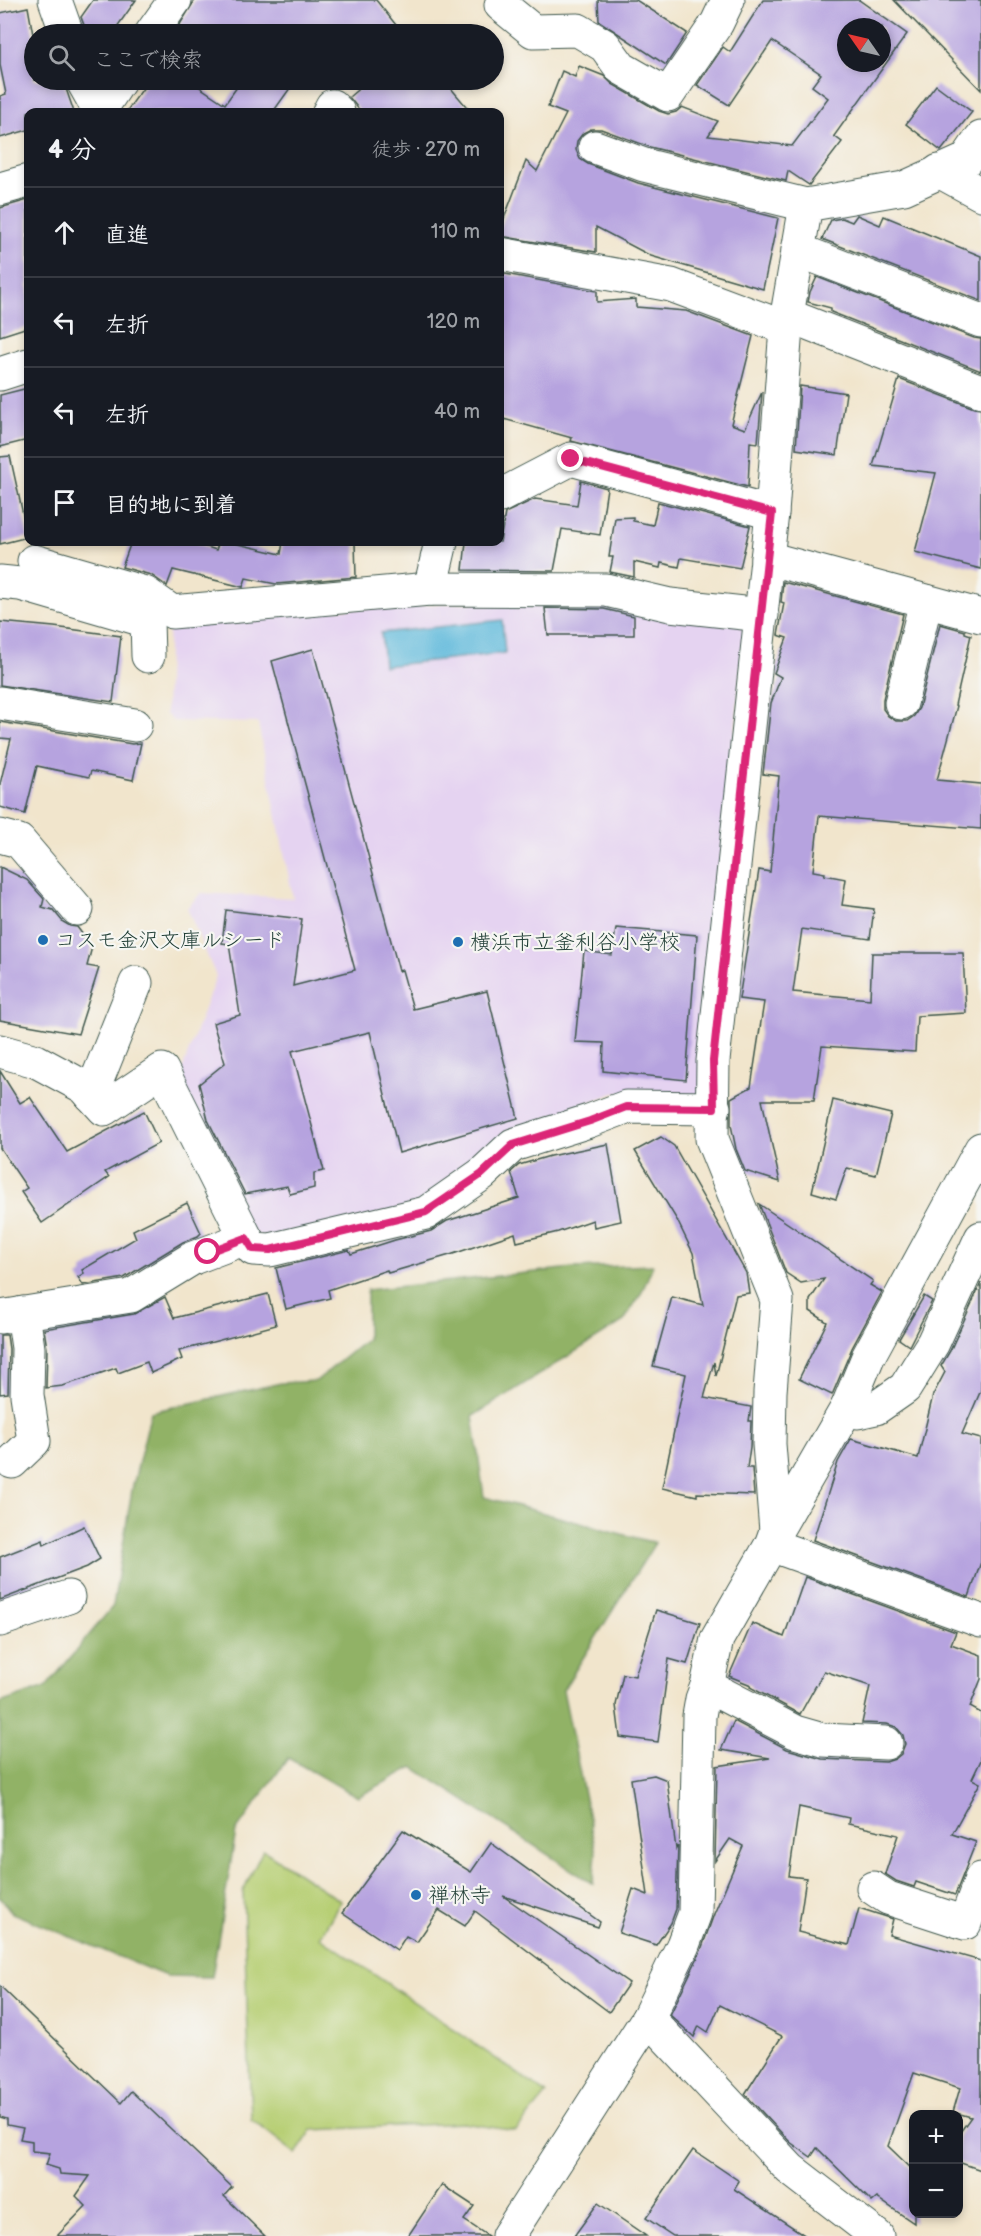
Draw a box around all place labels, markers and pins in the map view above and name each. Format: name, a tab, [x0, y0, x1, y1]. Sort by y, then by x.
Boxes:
place label: コスモ金沢文庫ルシード	[55, 928, 285, 953]
place label: 横浜市立釜利谷小学校	[470, 930, 680, 955]
marker: コスモ金沢文庫ルシード	[36, 933, 50, 947]
marker: 横浜市立釜利谷小学校	[451, 935, 465, 949]
place label: 禅林寺	[428, 1883, 491, 1908]
marker: 禅林寺	[409, 1888, 423, 1902]

